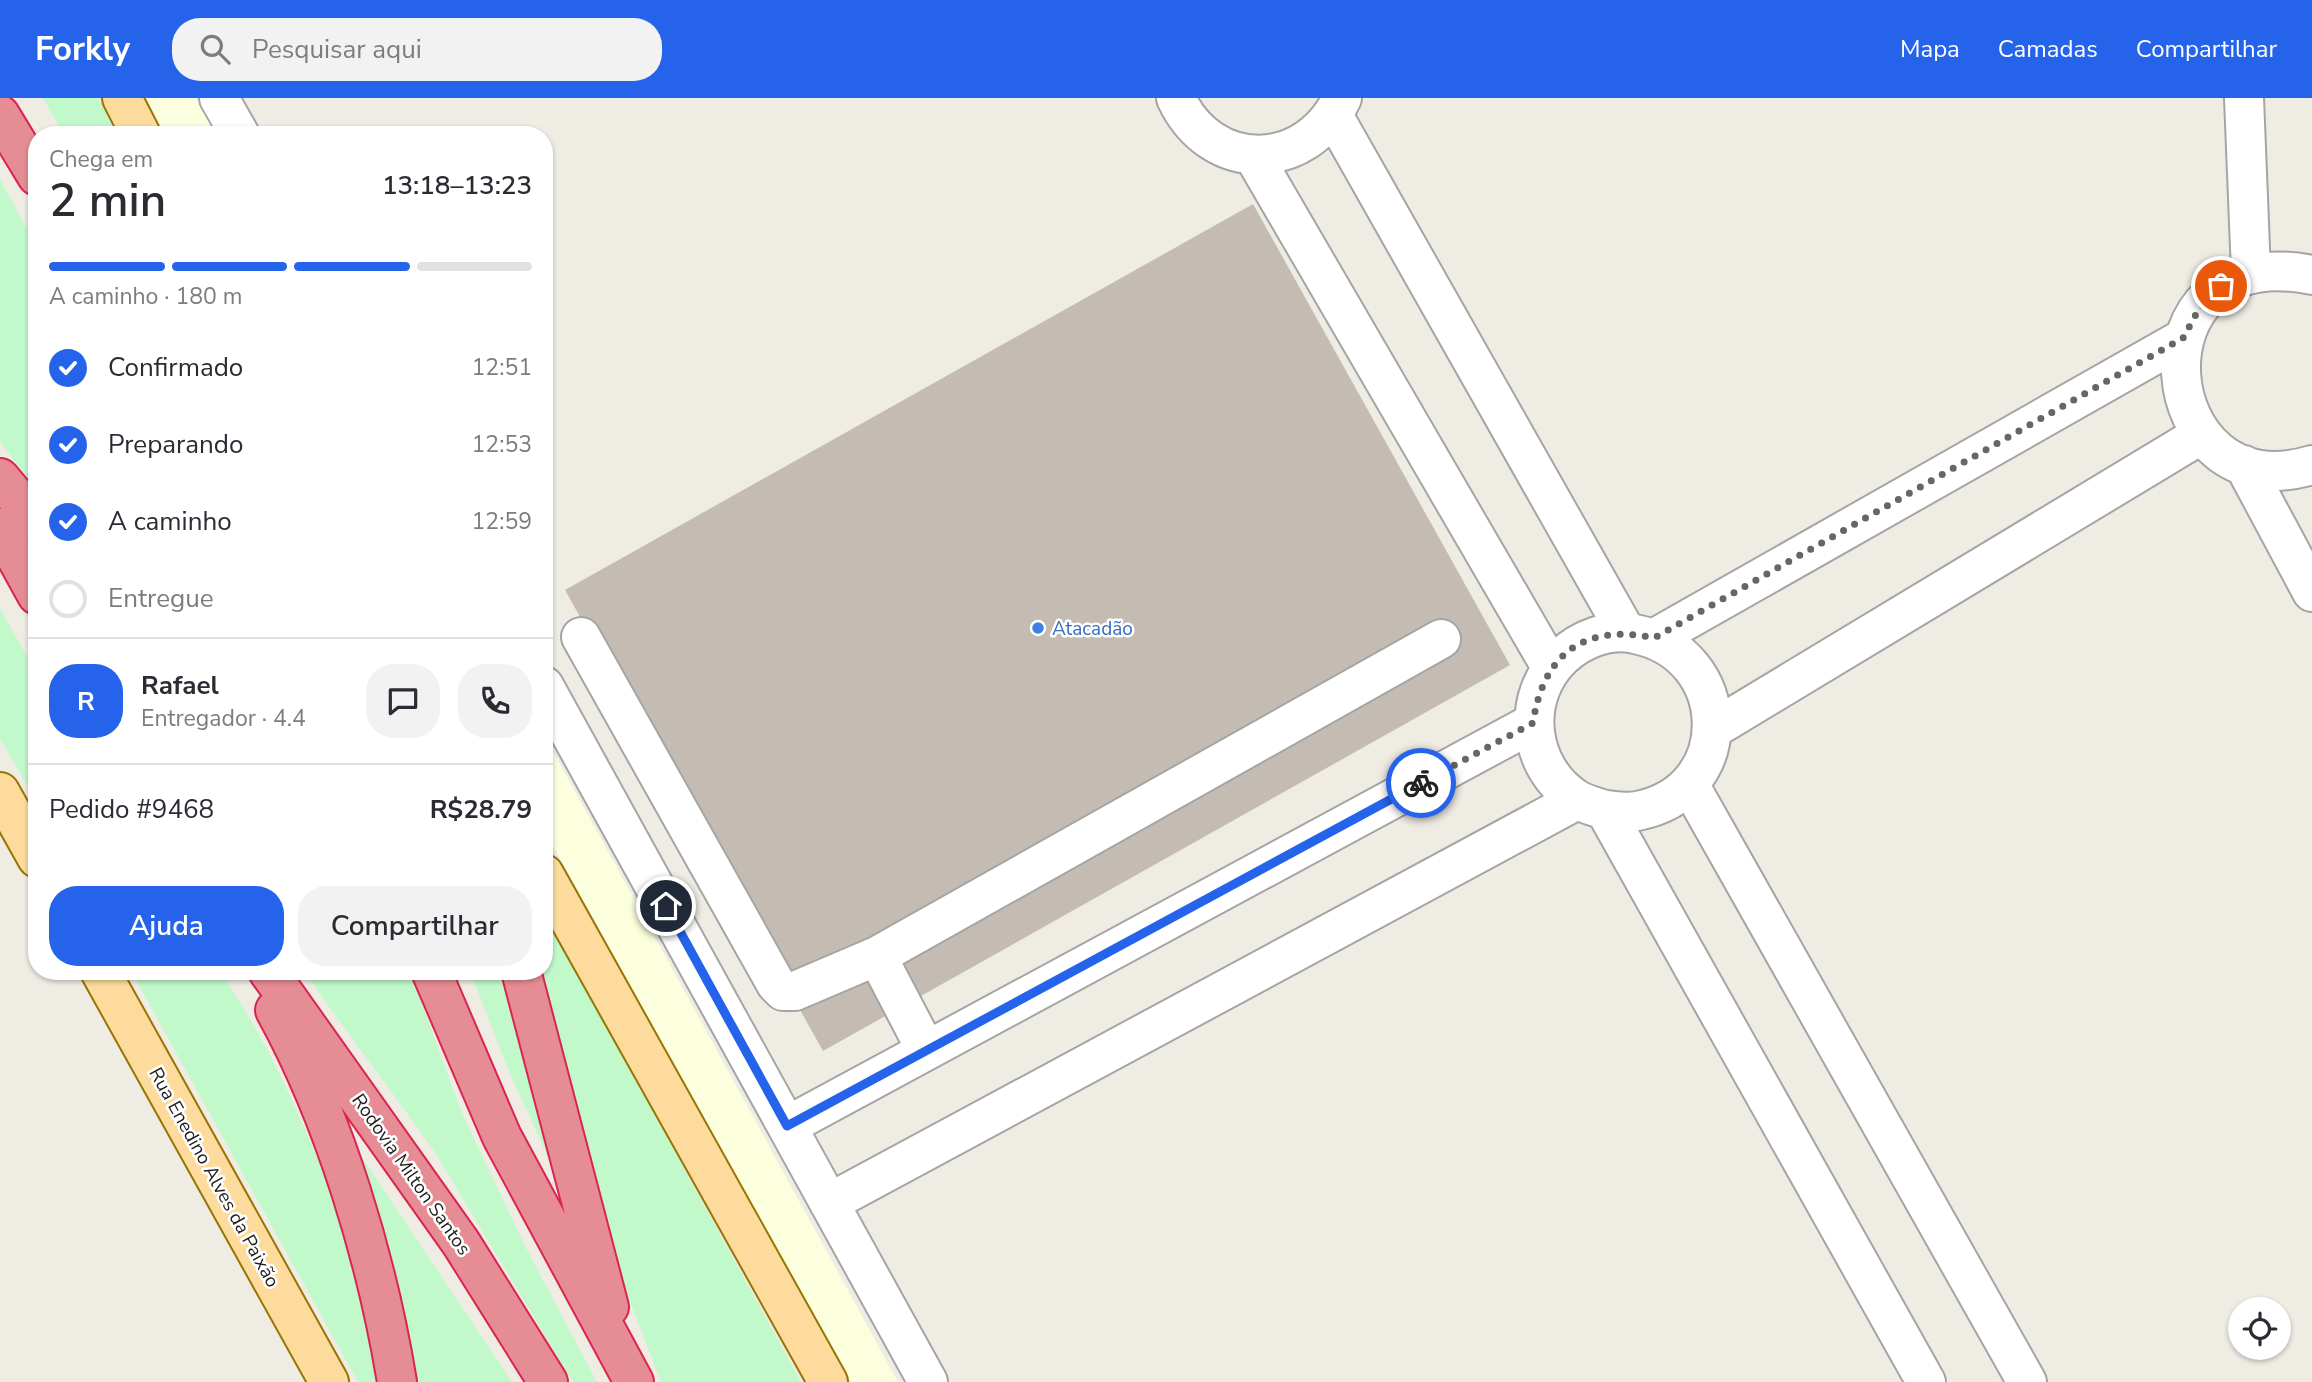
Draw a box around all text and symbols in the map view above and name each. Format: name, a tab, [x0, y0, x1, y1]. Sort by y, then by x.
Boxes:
search box	[172, 18, 662, 81]
text: Forkly	[35, 27, 130, 72]
icon: search	[196, 30, 234, 68]
text: Pesquisar aqui	[252, 32, 422, 67]
text: Mapa	[1900, 33, 1960, 65]
text: Camadas	[1998, 33, 2098, 65]
text: Compartilhar	[2136, 33, 2277, 65]
text: Chega em	[49, 144, 153, 175]
text: 13:18–13:23	[382, 168, 532, 203]
text: 2 min	[49, 169, 166, 232]
pin	[2191, 256, 2251, 316]
icon: bag	[2202, 267, 2240, 305]
text: A caminho · 180 m	[49, 281, 242, 312]
icon: check	[49, 349, 87, 387]
text: Confirmado	[108, 350, 243, 385]
text: 12:51	[472, 352, 532, 383]
icon: check	[49, 426, 87, 464]
text: Preparando	[108, 427, 243, 462]
text: 12:53	[472, 429, 532, 460]
icon: check	[49, 503, 87, 541]
text: A caminho	[108, 504, 232, 539]
text: 12:59	[472, 506, 532, 537]
text: Entregue	[108, 581, 214, 616]
place label: Atacadão	[1052, 616, 1133, 642]
marker: Atacadão	[1030, 620, 1046, 636]
button: chat	[366, 664, 440, 738]
button: phone	[458, 664, 532, 738]
text: Rafael	[141, 668, 219, 703]
text: R	[77, 684, 95, 719]
text: Entregador · 4.4	[141, 703, 306, 734]
courier	[1386, 748, 1456, 818]
icon: bike	[1402, 764, 1440, 802]
text: Pedido #9468	[49, 792, 214, 827]
text: R$28.79	[430, 792, 532, 827]
pin	[636, 876, 696, 936]
button: Ajuda	[49, 886, 284, 966]
button: Compartilhar	[298, 886, 532, 966]
icon: home	[647, 887, 685, 925]
street label: Rua Enedino Alves da Paixão	[143, 1063, 286, 1292]
street label: Rodovia Milton Santos	[346, 1089, 477, 1260]
map controls	[2228, 1297, 2291, 1360]
button: locate	[2228, 1297, 2291, 1360]

